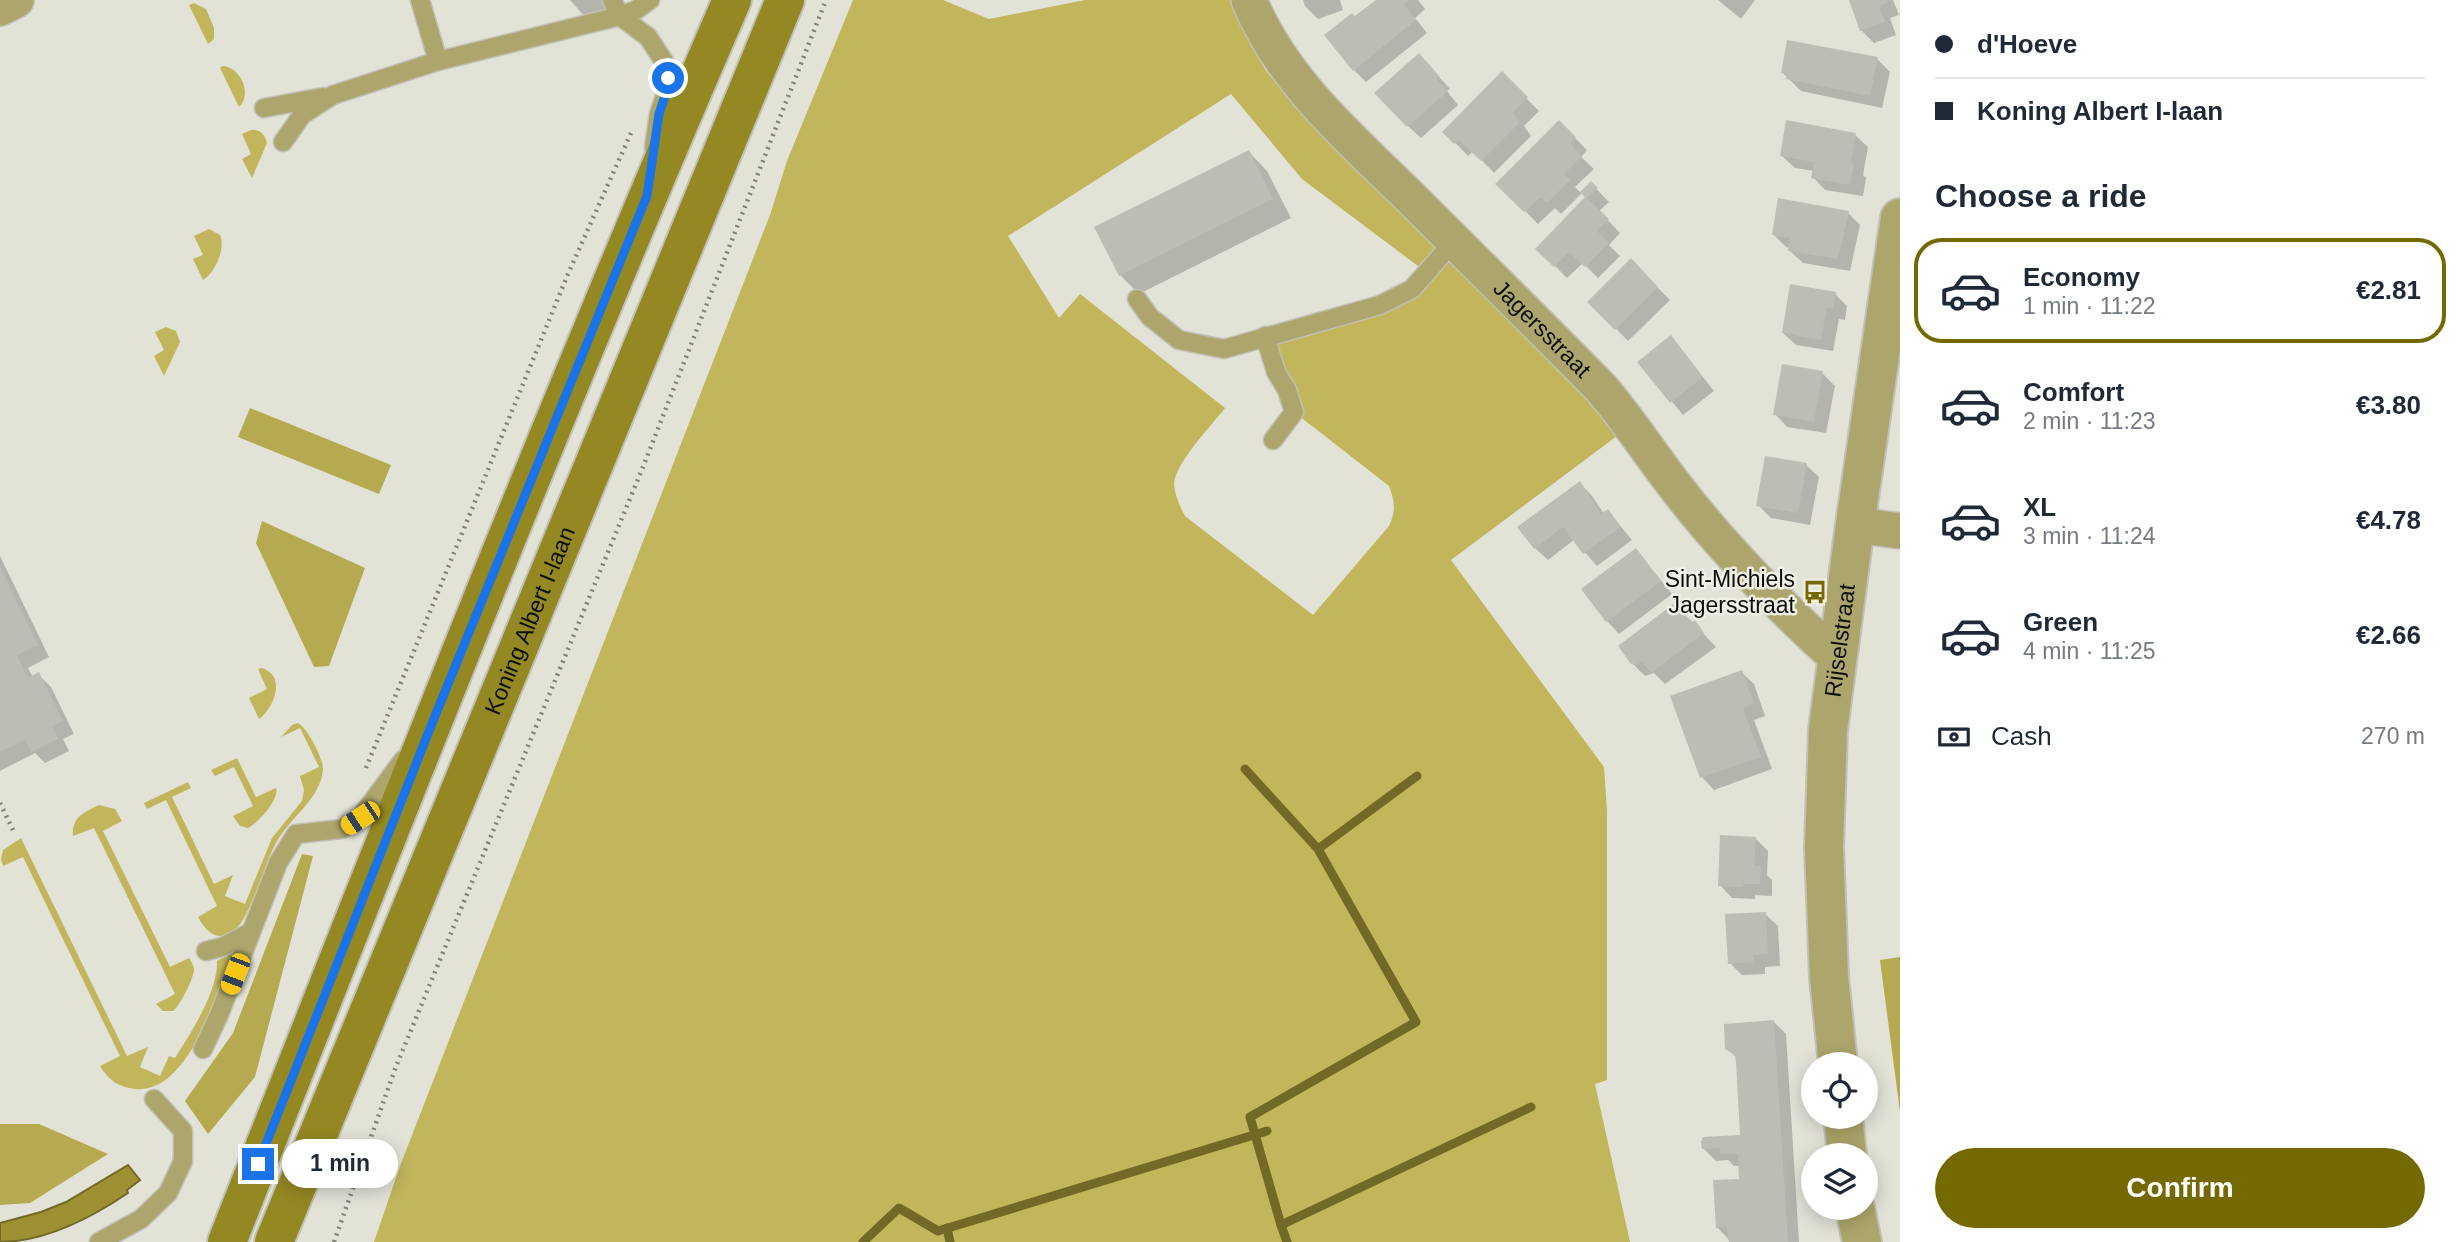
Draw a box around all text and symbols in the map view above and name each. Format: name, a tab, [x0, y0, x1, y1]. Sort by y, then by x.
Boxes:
text: d'Hoeve	[1977, 29, 2077, 59]
route start	[652, 62, 684, 94]
text: Koning Albert I-laan	[1977, 96, 2223, 126]
text: Choose a ride	[1935, 178, 2147, 214]
icon: car	[1939, 259, 2002, 322]
text: Economy	[2023, 262, 2140, 292]
street label: Jagersstraat	[1488, 275, 1597, 383]
text: €2.81	[2356, 275, 2421, 305]
text: 1 min · 11:22	[2023, 293, 2156, 319]
icon: car	[1939, 374, 2002, 437]
text: Comfort	[2023, 377, 2124, 407]
text: €3.80	[2356, 390, 2421, 420]
text: 2 min · 11:23	[2023, 408, 2156, 434]
icon: car	[1939, 489, 2002, 552]
text: XL	[2023, 492, 2056, 522]
text: €4.78	[2356, 505, 2421, 535]
street label: Koning Albert I-laan	[479, 523, 580, 718]
text: 3 min · 11:24	[2023, 523, 2156, 549]
place label: Sint-Michiels Jagersstraat	[1665, 566, 1796, 618]
bus stop icon: Sint-Michiels Jagersstraat	[1801, 578, 1829, 606]
street label: Rijselstraat	[1819, 582, 1860, 699]
icon: car	[1939, 604, 2002, 667]
text: Green	[2023, 607, 2098, 637]
text: €2.66	[2356, 620, 2421, 650]
text: 4 min · 11:25	[2023, 638, 2156, 664]
icon: cash	[1935, 718, 1973, 756]
text: Cash	[1991, 721, 2052, 751]
text: 270 m	[2361, 723, 2425, 749]
car	[337, 798, 384, 838]
car	[218, 951, 253, 997]
map controls	[1801, 1052, 1878, 1220]
button: locate	[1801, 1052, 1878, 1129]
callout: 1 min	[282, 1140, 398, 1188]
button: layers	[1801, 1143, 1878, 1220]
route end	[242, 1148, 274, 1180]
button: Confirm	[1935, 1148, 2425, 1228]
text: 1 min	[310, 1150, 370, 1176]

